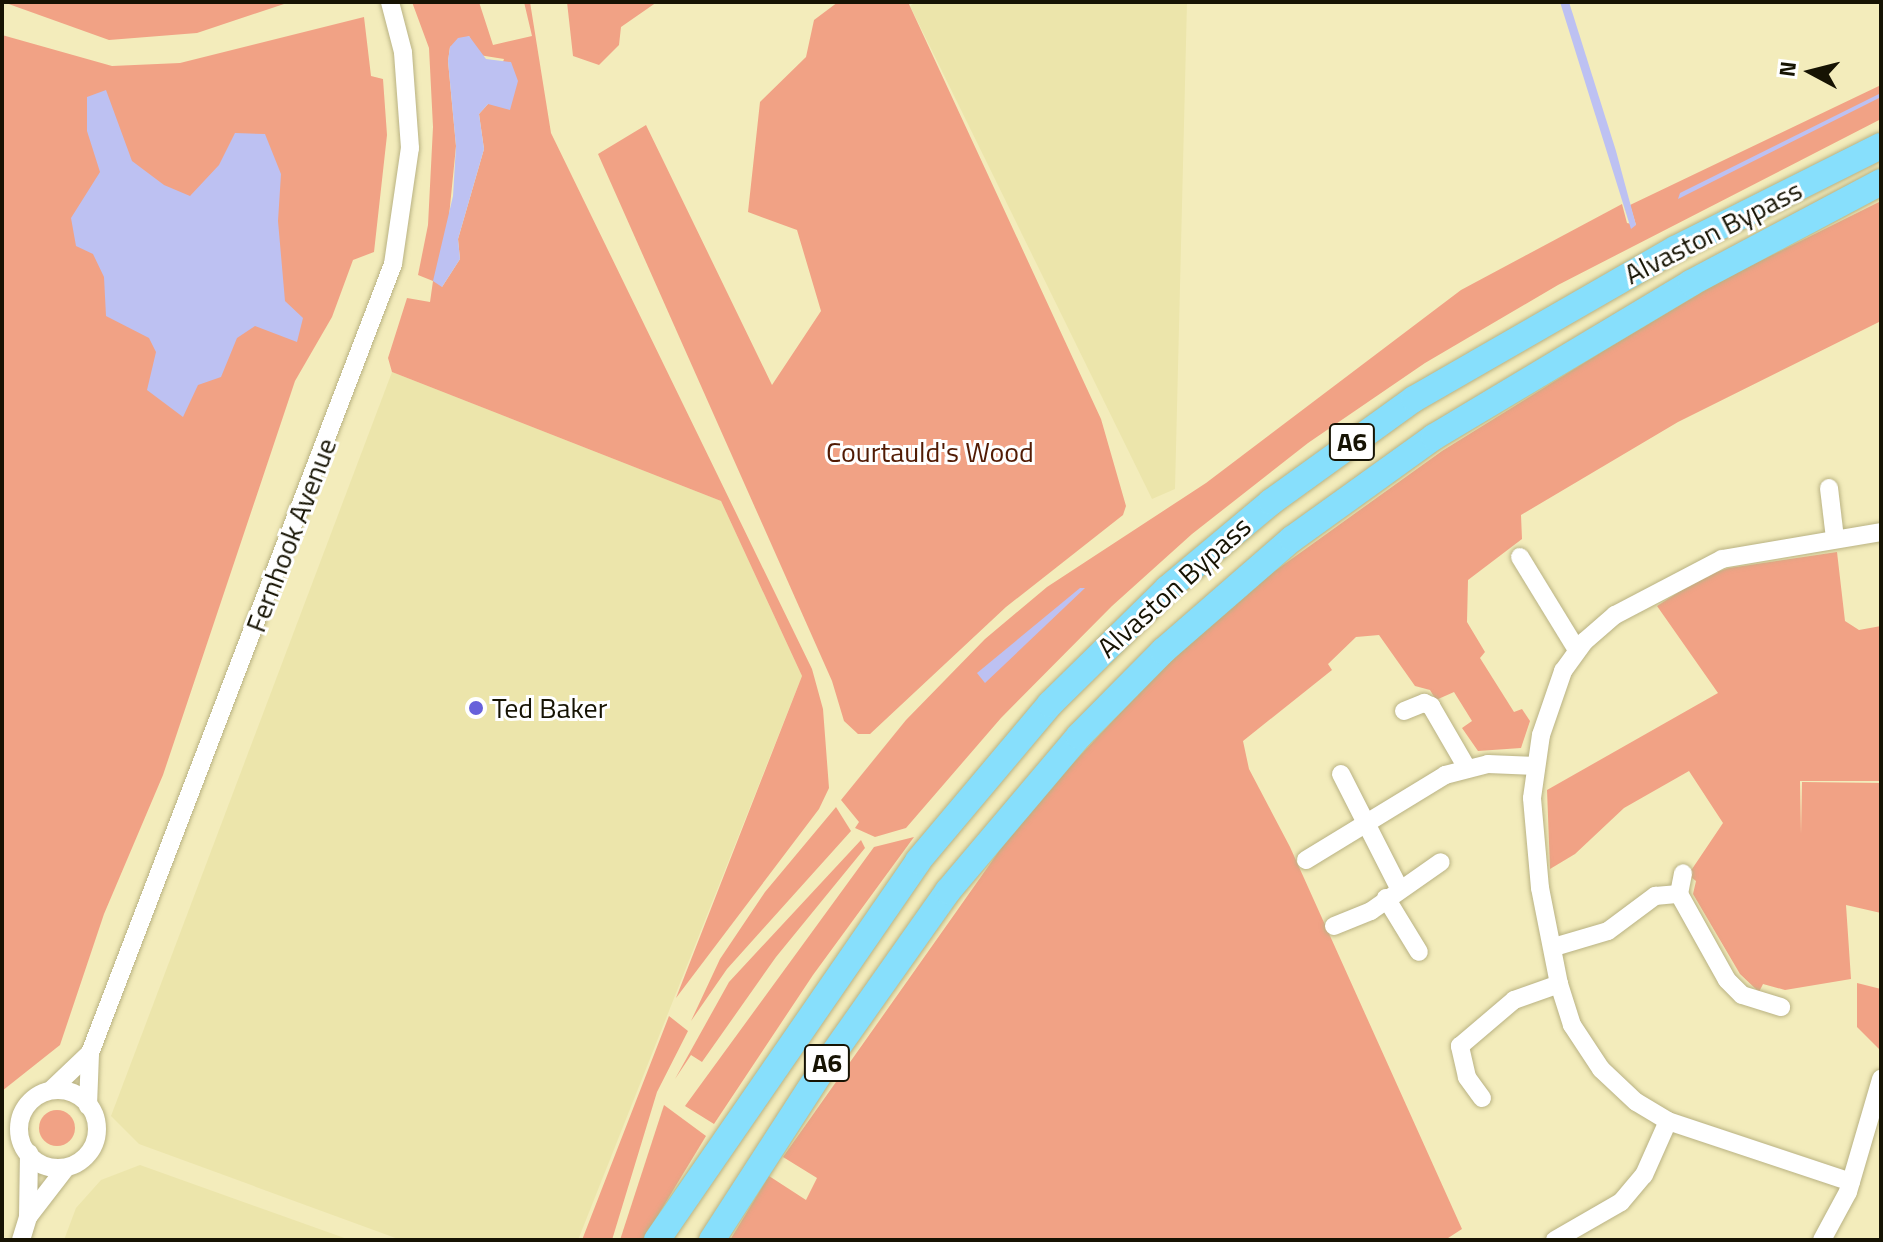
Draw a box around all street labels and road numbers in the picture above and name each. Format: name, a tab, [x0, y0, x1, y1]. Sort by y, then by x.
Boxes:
street label: Alvaston Bypass	[1619, 173, 1807, 291]
road number: A6	[1328, 420, 1376, 464]
street label: Fernhook Avenue	[239, 433, 343, 637]
street label: Alvaston Bypass	[1090, 509, 1258, 665]
road number: A6	[803, 1041, 851, 1085]

